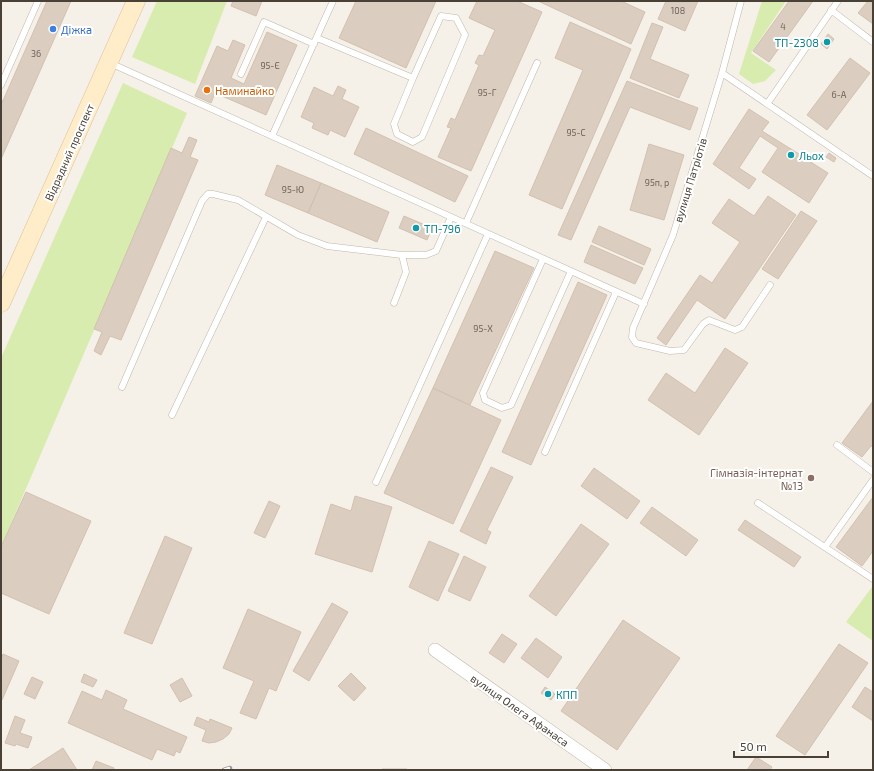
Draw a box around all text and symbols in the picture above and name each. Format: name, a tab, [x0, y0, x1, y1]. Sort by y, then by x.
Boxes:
house number: 108	[671, 5, 685, 16]
house number: 4	[780, 21, 786, 32]
place label: Діжка	[61, 23, 92, 36]
marker: Діжка	[48, 24, 58, 34]
place label: ТП-2308	[775, 36, 819, 49]
marker: ТП-2308	[822, 37, 832, 47]
house number: 36	[31, 48, 41, 59]
house number: 95-Є	[260, 60, 280, 71]
place label: Наминайко	[215, 84, 274, 97]
marker: Наминайко	[202, 85, 212, 95]
house number: 95-Г	[478, 87, 497, 98]
house number: 6-А	[832, 89, 847, 100]
street label: Відрадний проспект	[42, 101, 96, 202]
house number: 95-С	[566, 127, 586, 138]
street label: вулиця Патріотів	[671, 136, 710, 224]
place label: Льох	[799, 149, 824, 162]
marker: Льох	[786, 150, 796, 160]
house number: 95п, р	[645, 177, 669, 188]
house number: 95-Ю	[282, 184, 304, 195]
place label: ТП-796	[424, 222, 460, 235]
marker: ТП-796	[411, 223, 421, 233]
house number: 95-Х	[473, 323, 493, 334]
place label: Гімназія-інтернат №13	[710, 466, 804, 492]
marker: Гімназія-інтернат №13	[806, 473, 816, 483]
street label: вулиця Олега Афанаса	[468, 671, 572, 750]
place label: КПП	[556, 688, 577, 701]
marker: КПП	[543, 689, 553, 699]
scale bar	[734, 733, 828, 759]
text: 50 m	[740, 739, 767, 753]

